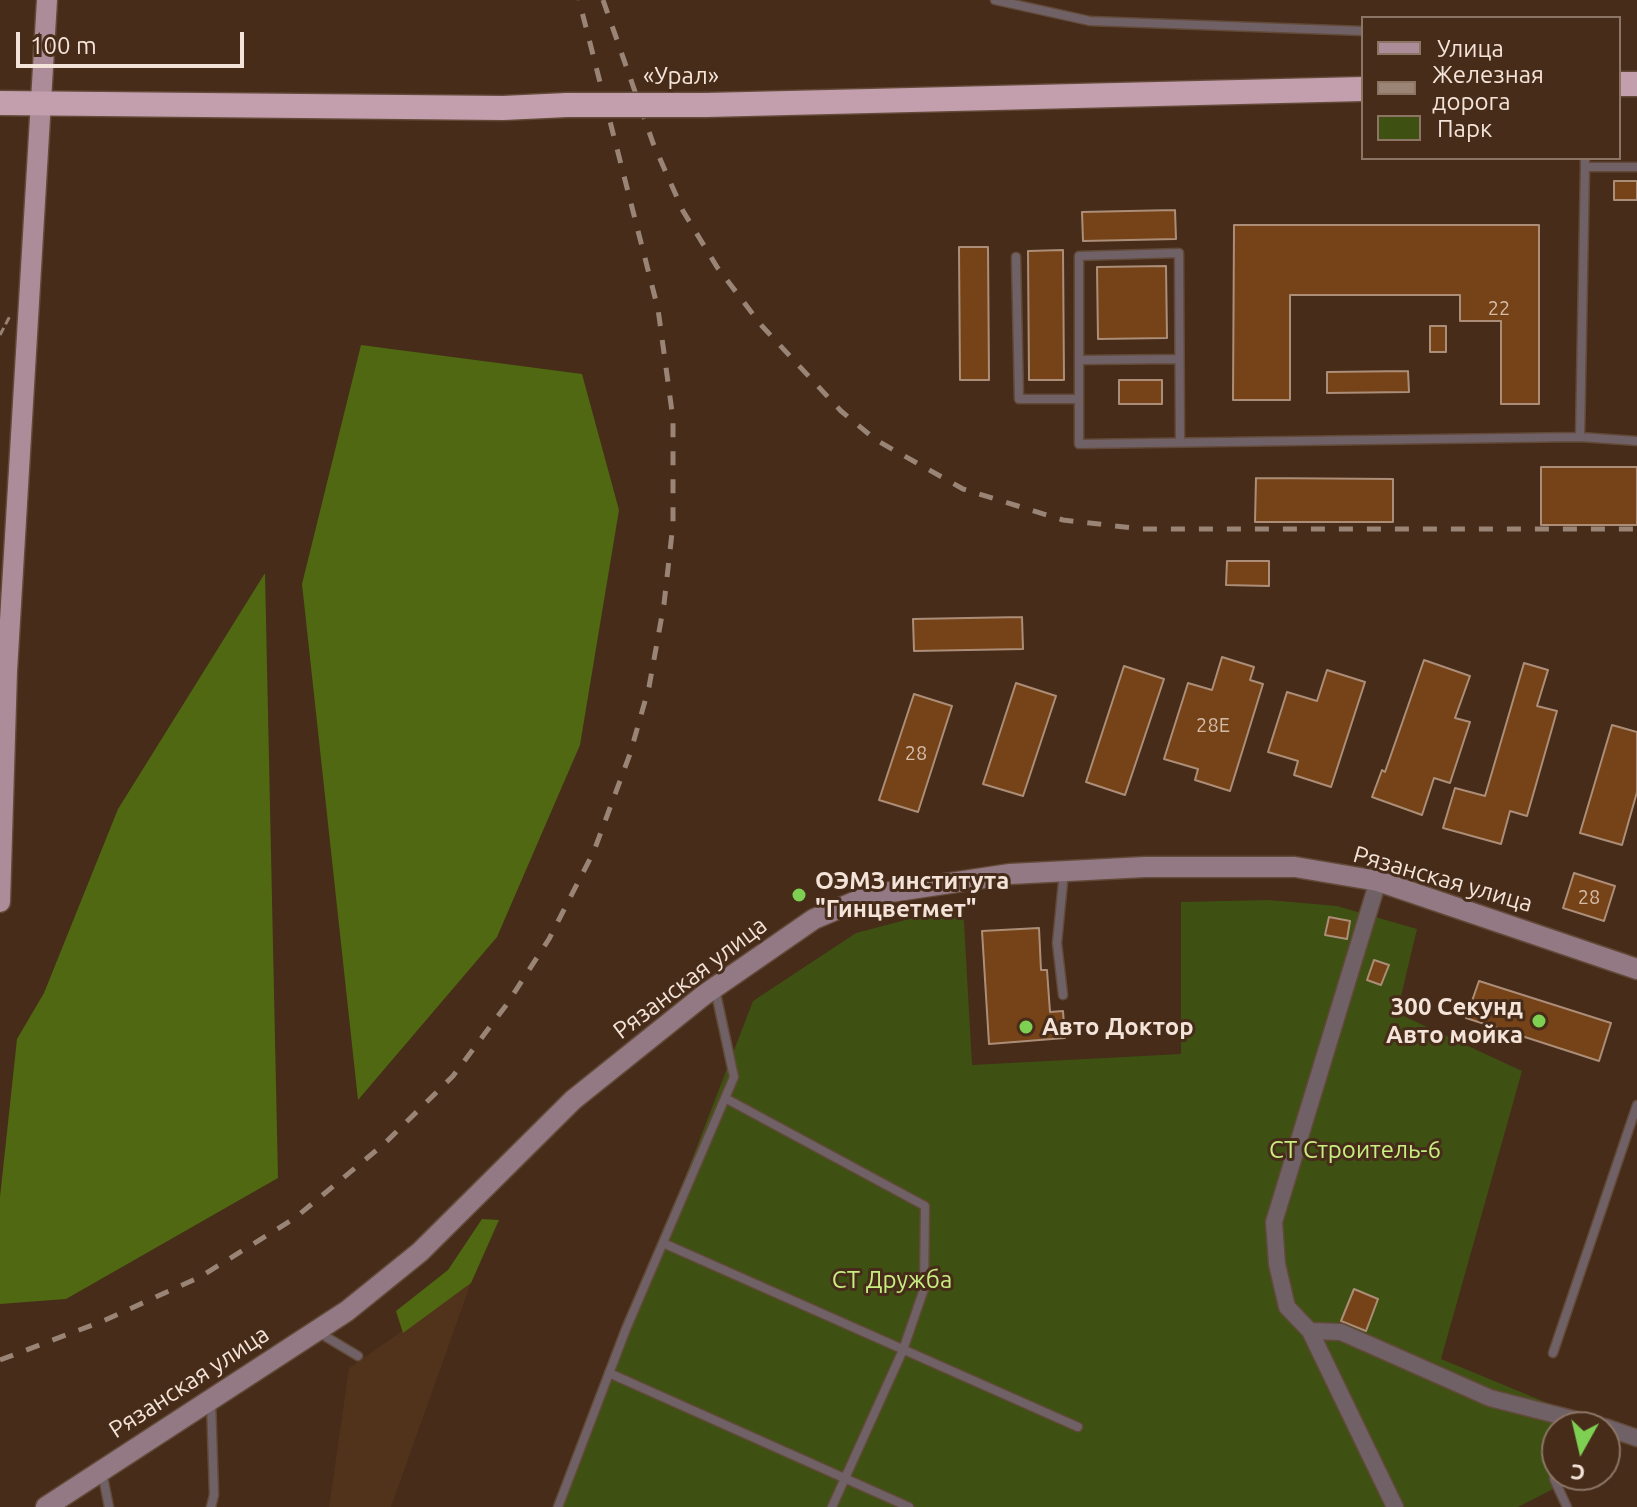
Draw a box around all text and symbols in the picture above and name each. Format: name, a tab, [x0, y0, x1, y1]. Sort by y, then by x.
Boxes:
scale bar	[20, 16, 248, 66]
legend	[1361, 16, 1621, 160]
text: 100 m	[30, 32, 97, 59]
text: Улица	[1437, 35, 1504, 62]
text: Железная дорога	[1432, 61, 1544, 115]
street label: «Урал»	[643, 62, 719, 90]
text: Парк	[1437, 115, 1492, 142]
house number: 22	[1488, 296, 1510, 320]
house number: 28Е	[1196, 713, 1230, 737]
house number: 28	[905, 741, 927, 765]
street label: Рязанская улица	[1350, 840, 1536, 918]
place label: ОЭМЗ института "Гинцветмет"	[815, 867, 1009, 923]
house number: 28	[1578, 885, 1600, 909]
marker: ОЭМЗ института "Гинцветмет"	[790, 886, 808, 904]
street label: Рязанская улица	[607, 911, 773, 1045]
place label: 300 Секунд Авто мойка	[1386, 993, 1523, 1049]
marker: 300 Секунд Авто мойка	[1530, 1012, 1548, 1030]
place label: Авто Доктор	[1042, 1013, 1194, 1041]
marker: Авто Доктор	[1017, 1018, 1035, 1036]
park label: СТ Строитель-6	[1269, 1136, 1441, 1164]
park label: СТ Дружба	[832, 1266, 952, 1294]
street label: Рязанская улица	[104, 1320, 274, 1444]
north arrow	[1541, 1411, 1621, 1491]
text: С	[1569, 1460, 1587, 1487]

